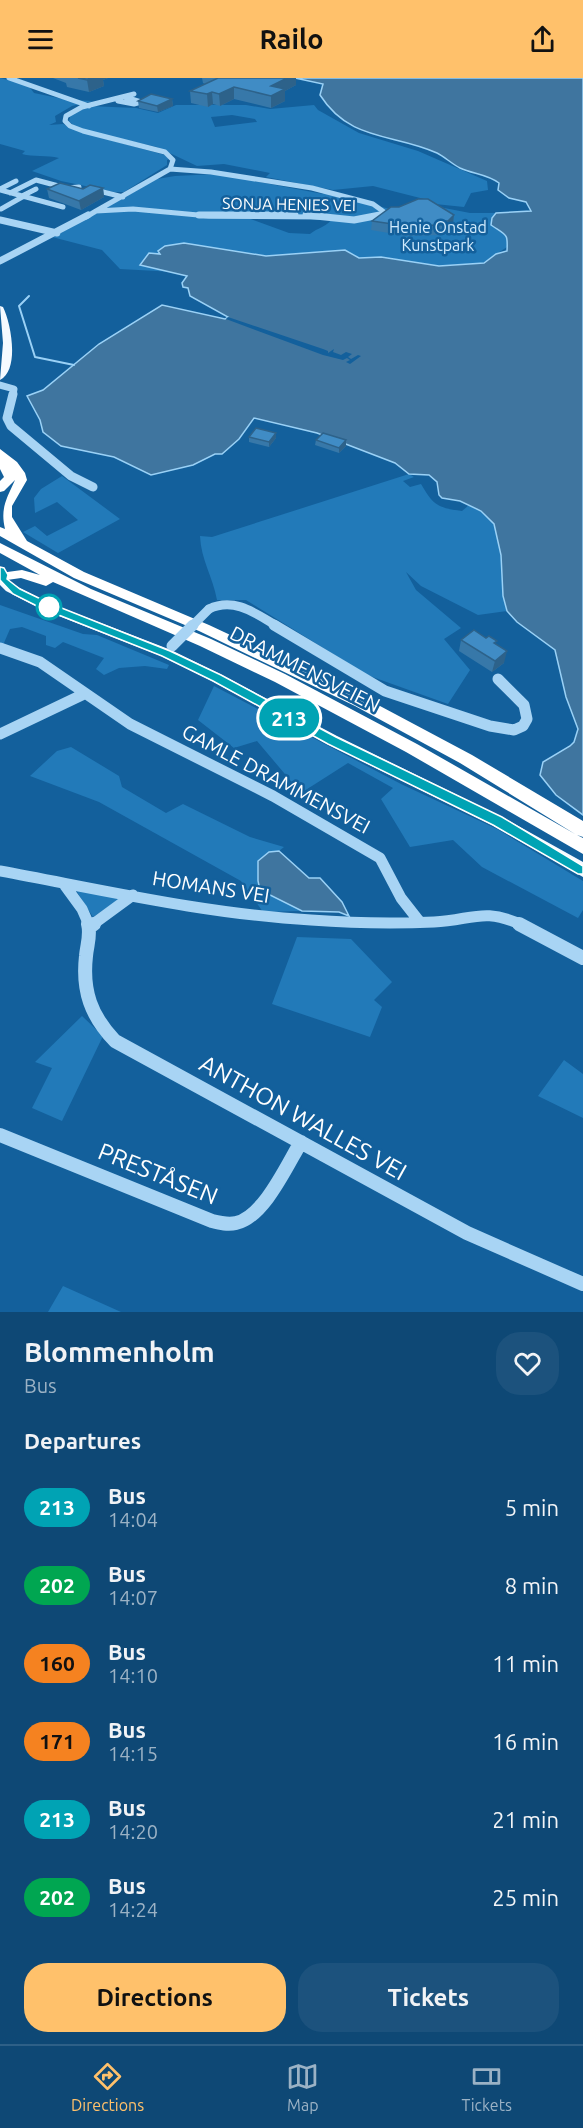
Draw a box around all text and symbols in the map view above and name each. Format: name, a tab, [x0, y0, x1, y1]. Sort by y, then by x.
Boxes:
icon: menu	[24, 23, 57, 56]
icon: share	[526, 23, 559, 56]
text: Railo	[260, 24, 323, 54]
street label: SONJA HENIES VEI	[222, 194, 356, 214]
park label: Henie Onstad Kunstpark	[389, 218, 487, 254]
unlabelled marker	[36, 594, 62, 620]
street label: DRAMMENSVEIEN	[226, 621, 384, 716]
line badge: 213	[254, 698, 324, 738]
text: 213	[271, 706, 307, 730]
street label: GAMLE DRAMMENSVEI	[178, 719, 374, 838]
street label: HOMANS VEI	[151, 866, 271, 907]
street label: ANTHON WALLES VEI	[195, 1049, 411, 1186]
street label: PRESTÅSEN	[94, 1137, 222, 1210]
button: heart	[496, 1332, 559, 1395]
text: Blommenholm	[24, 1336, 215, 1367]
text: Bus	[24, 1374, 57, 1397]
text: Departures	[24, 1428, 141, 1453]
text: Bus	[108, 1483, 146, 1508]
text: 213	[39, 1495, 75, 1519]
text: 5 min	[505, 1495, 559, 1520]
text: 14:04	[108, 1508, 158, 1531]
text: Bus	[108, 1561, 146, 1586]
text: 202	[39, 1573, 75, 1597]
text: 8 min	[505, 1573, 559, 1598]
text: 14:07	[108, 1586, 158, 1609]
text: Bus	[108, 1639, 146, 1664]
text: 160	[39, 1651, 75, 1675]
text: 11 min	[492, 1651, 559, 1676]
text: 14:10	[108, 1664, 158, 1687]
text: Bus	[108, 1717, 146, 1742]
text: 171	[39, 1729, 75, 1753]
text: 16 min	[492, 1729, 559, 1754]
text: 14:15	[108, 1742, 158, 1765]
text: Bus	[108, 1795, 146, 1820]
text: 213	[39, 1807, 75, 1831]
text: 21 min	[492, 1807, 559, 1832]
text: 14:20	[108, 1820, 158, 1843]
text: Bus	[108, 1873, 146, 1898]
text: 202	[39, 1885, 75, 1909]
text: 25 min	[492, 1885, 559, 1910]
text: 14:24	[108, 1898, 158, 1921]
button: Directions	[24, 1963, 286, 2032]
button: Tickets	[298, 1963, 559, 2032]
tab: Directions	[71, 2060, 144, 2114]
tab: Map	[286, 2060, 319, 2114]
tab: Tickets	[461, 2060, 512, 2114]

